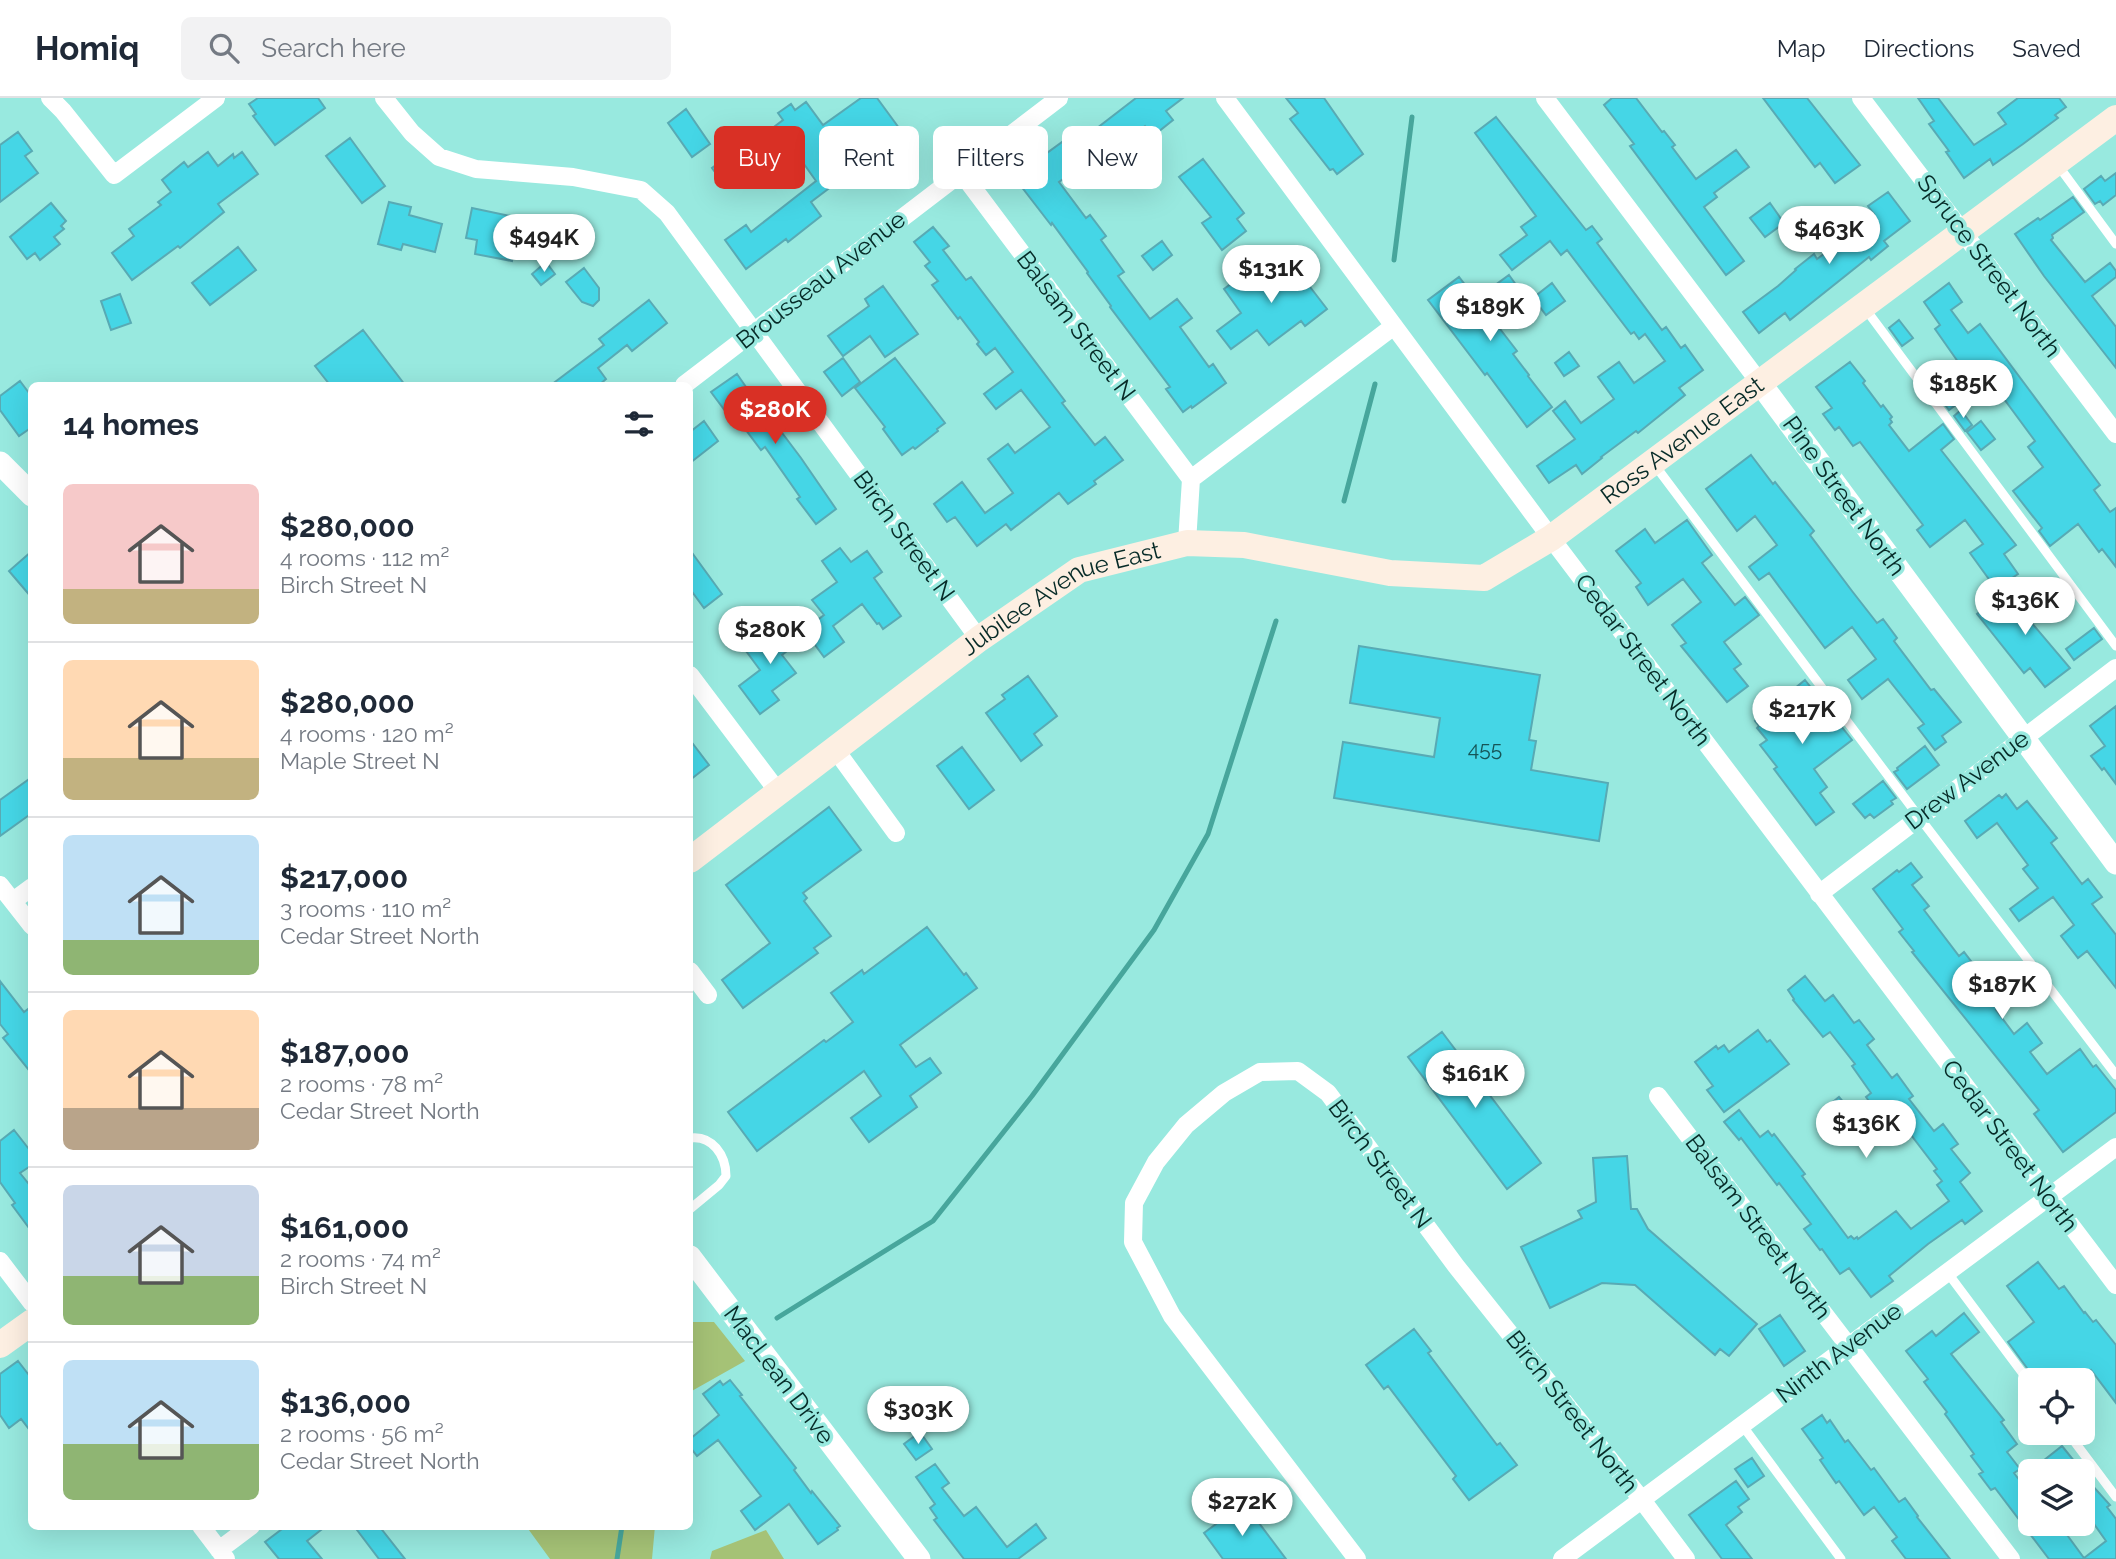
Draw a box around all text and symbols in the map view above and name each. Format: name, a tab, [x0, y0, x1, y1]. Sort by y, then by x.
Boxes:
search box	[181, 17, 671, 80]
text: Homiq	[35, 29, 139, 68]
icon: search	[205, 29, 243, 67]
text: Search here	[261, 33, 406, 63]
text: Map	[1777, 34, 1826, 63]
text: Directions	[1864, 34, 1974, 63]
text: Saved	[2012, 34, 2081, 63]
chip: Buy	[714, 126, 805, 189]
chip: Rent	[819, 126, 919, 189]
chip: Filters	[933, 126, 1048, 189]
chip: New	[1062, 126, 1162, 189]
street label: Spruce Street North	[1911, 169, 2067, 363]
street label: Brousseau Avenue	[730, 205, 911, 355]
pin: $463K	[1780, 206, 1878, 266]
pin: $494K	[495, 214, 593, 274]
text: $463K	[1794, 215, 1864, 242]
text: $494K	[509, 223, 579, 250]
street label: Balsam Street N	[1011, 245, 1142, 406]
pin: $131K	[1222, 246, 1320, 305]
text: $131K	[1238, 254, 1304, 281]
pin: $189K	[1441, 284, 1539, 343]
text: $189K	[1456, 292, 1524, 319]
pin: $185K	[1914, 360, 2012, 420]
text: $185K	[1929, 369, 1997, 396]
street label: Ross Avenue East	[1595, 370, 1769, 510]
pin: $280K	[726, 386, 824, 446]
text: $280K	[740, 395, 810, 422]
icon: filters	[620, 405, 658, 443]
text: 14 homes	[63, 407, 199, 442]
street label: Pine Street North	[1777, 410, 1912, 581]
street label: Birch Street N	[847, 465, 961, 606]
text: $280,000	[280, 509, 415, 544]
icon: home	[119, 512, 203, 596]
street label: Jubilee Avenue East	[955, 535, 1163, 661]
text: 4 rooms · 112 m²	[280, 544, 449, 571]
street label: Cedar Street North	[1569, 568, 1718, 752]
text: Birch Street N	[280, 571, 427, 598]
pin: $136K	[1976, 578, 2074, 637]
text: $136K	[1991, 586, 2059, 613]
pin: $280K	[721, 606, 819, 666]
text: $280K	[735, 615, 805, 642]
text: $280,000	[280, 685, 415, 720]
pin: $217K	[1753, 686, 1851, 746]
icon: home	[119, 688, 203, 772]
text: $217K	[1768, 695, 1836, 722]
text: 4 rooms · 120 m²	[280, 720, 454, 747]
street label: Drew Avenue	[1899, 724, 2034, 836]
house number: 455	[1468, 736, 1502, 761]
text: Maple Street N	[280, 747, 440, 774]
text: $217,000	[280, 860, 408, 895]
icon: home	[119, 863, 203, 947]
text: 3 rooms · 110 m²	[280, 895, 451, 922]
text: Cedar Street North	[280, 922, 480, 949]
pin: $187K	[1953, 962, 2051, 1021]
text: $187K	[1968, 970, 2036, 997]
text: $187,000	[280, 1035, 409, 1070]
icon: home	[119, 1038, 203, 1122]
pin: $161K	[1426, 1051, 1524, 1110]
street label: Cedar Street North	[1936, 1054, 2085, 1238]
text: $161K	[1442, 1059, 1508, 1086]
text: 2 rooms · 78 m²	[280, 1070, 443, 1097]
street label: Birch Street N	[1323, 1094, 1438, 1234]
text: Cedar Street North	[280, 1097, 480, 1124]
pin: $136K	[1817, 1100, 1915, 1160]
text: $136K	[1832, 1109, 1900, 1136]
street label: Balsam Street North	[1679, 1128, 1837, 1325]
text: $161,000	[280, 1210, 409, 1245]
icon: home	[119, 1213, 203, 1297]
text: 2 rooms · 74 m²	[280, 1245, 441, 1272]
text: Birch Street N	[280, 1272, 427, 1299]
street label: Ninth Avenue	[1770, 1296, 1907, 1409]
street label: MacLean Drive	[718, 1300, 841, 1449]
street label: Birch Street North	[1500, 1325, 1645, 1499]
map controls	[2018, 1368, 2095, 1536]
button: locate	[2018, 1368, 2095, 1445]
text: $136,000	[280, 1385, 411, 1420]
pin: $303K	[869, 1386, 967, 1446]
icon: home	[119, 1388, 203, 1472]
text: $303K	[883, 1395, 953, 1422]
text: 2 rooms · 56 m²	[280, 1420, 444, 1447]
text: Cedar Street North	[280, 1447, 480, 1474]
button: layers	[2018, 1459, 2095, 1536]
pin: $272K	[1193, 1478, 1291, 1538]
text: $272K	[1208, 1487, 1276, 1514]

